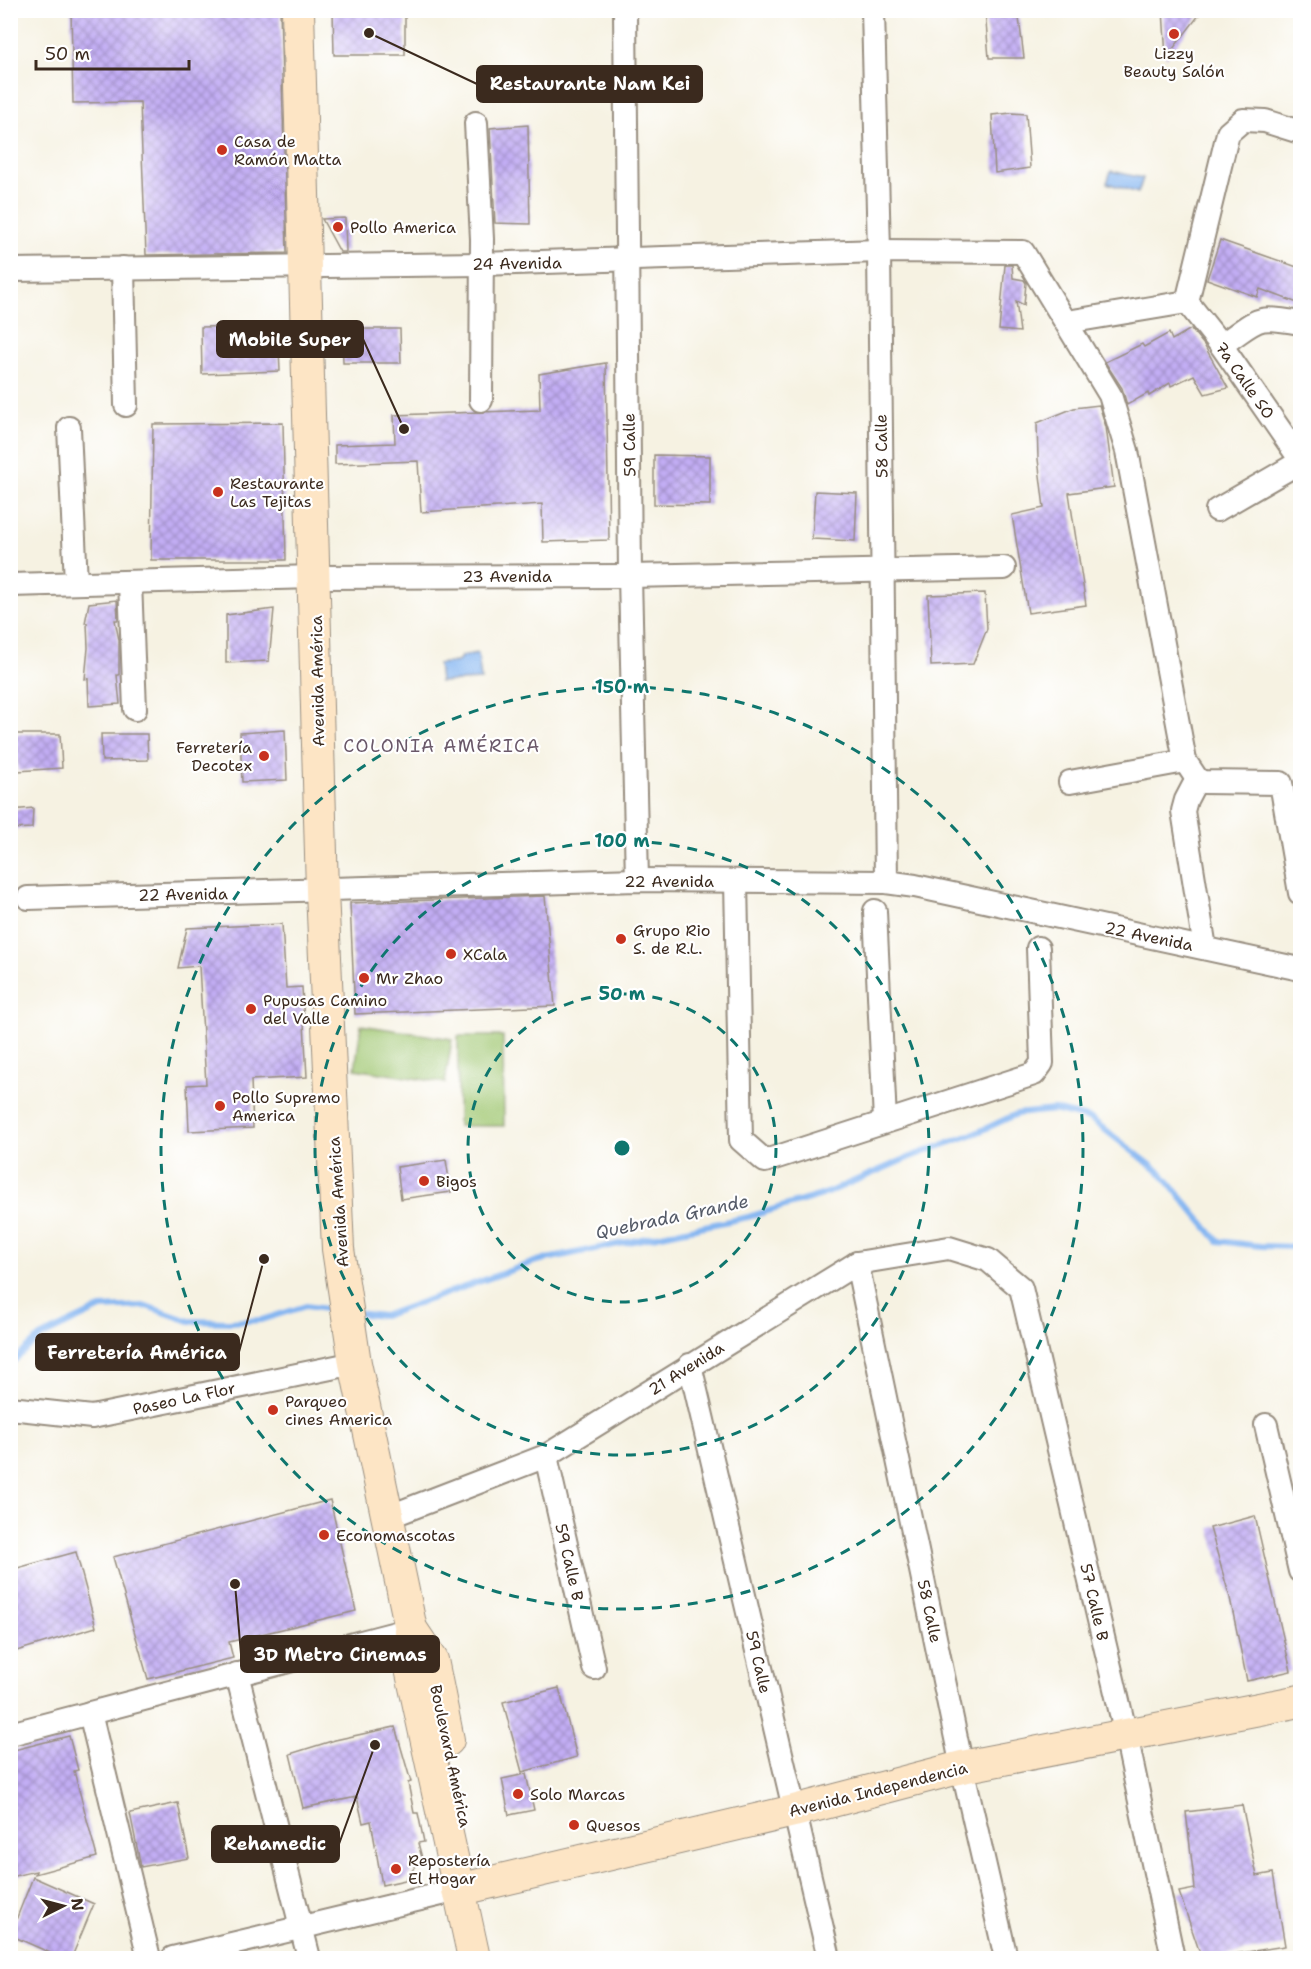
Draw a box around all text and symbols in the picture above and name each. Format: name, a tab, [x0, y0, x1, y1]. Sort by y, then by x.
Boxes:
marker: Lizzy Beauty Salón	[1167, 27, 1181, 41]
scale bar	[36, 33, 189, 71]
text: 50 m	[45, 42, 90, 66]
place label: Lizzy Beauty Salón	[1123, 43, 1225, 82]
callout: Restaurante Nam Kei	[477, 66, 702, 102]
text: Restaurante Nam Kei	[490, 72, 690, 96]
place label: Casa de Ramón Matta	[234, 131, 342, 170]
marker: Casa de Ramón Matta	[215, 143, 229, 157]
place label: Pollo America	[350, 217, 456, 238]
marker: Pollo America	[331, 220, 345, 234]
street label: 24 Avenida	[472, 252, 562, 275]
callout: Mobile Super	[217, 321, 363, 357]
text: Mobile Super	[229, 328, 352, 352]
street label: 7a Calle SO	[1210, 338, 1279, 423]
street label: 59 Calle	[618, 413, 641, 477]
street label: 58 Calle	[870, 414, 893, 478]
place label: Restaurante Las Tejitas	[230, 473, 324, 512]
marker: Restaurante Las Tejitas	[211, 485, 225, 499]
street label: 23 Avenida	[462, 566, 552, 587]
street label: Avenida América	[306, 615, 329, 747]
text: 150 m	[595, 675, 650, 699]
district label: COLONIA AMÉRICA	[343, 734, 541, 758]
place label: Ferretería Decotex	[176, 737, 252, 776]
marker: Ferretería Decotex	[257, 749, 271, 763]
text: 100 m	[594, 829, 650, 853]
street label: 22 Avenida	[624, 871, 714, 892]
street label: 22 Avenida	[138, 883, 228, 906]
street label: 22 Avenida	[1103, 917, 1195, 956]
place label: Grupo Rio S. de R.L.	[633, 920, 711, 959]
marker: Grupo Rio S. de R.L.	[614, 932, 628, 946]
place label: XCala	[463, 944, 507, 965]
marker: XCala	[444, 947, 458, 961]
place label: Mr Zhao	[376, 968, 443, 989]
marker: Mr Zhao	[357, 971, 371, 985]
text: 50 m	[599, 982, 646, 1006]
place label: Pupusas Camino del Valle	[263, 990, 387, 1029]
marker: Pupusas Camino del Valle	[244, 1002, 258, 1016]
place label: Pollo Supremo America	[232, 1087, 340, 1126]
marker: Pollo Supremo America	[213, 1099, 227, 1113]
street label: Avenida América	[323, 1136, 354, 1268]
centre of rings	[612, 1138, 632, 1158]
place label: Bigos	[436, 1171, 477, 1192]
marker: Bigos	[417, 1174, 431, 1188]
water label: Quebrada Grande	[593, 1189, 751, 1245]
callout: Ferretería América	[36, 1334, 239, 1370]
street label: 21 Avenida	[645, 1337, 728, 1400]
text: Ferretería América	[47, 1341, 227, 1365]
street label: Paseo La Flor	[131, 1377, 237, 1420]
place label: Parqueo cines America	[285, 1391, 392, 1430]
marker: Parqueo cines America	[266, 1403, 280, 1417]
street label: 59 Calle B	[550, 1521, 589, 1603]
place label: Economascotas	[336, 1525, 456, 1546]
marker: Economascotas	[317, 1528, 331, 1542]
street label: 57 Calle B	[1075, 1561, 1114, 1643]
street label: 58 Calle	[913, 1578, 946, 1645]
street label: 59 Calle	[741, 1629, 776, 1696]
callout: 3D Metro Cinemas	[241, 1636, 439, 1672]
text: 3D Metro Cinemas	[253, 1643, 427, 1667]
street label: Boulevard América	[425, 1683, 476, 1829]
street label: Avenida Independencia	[787, 1757, 970, 1822]
place label: Solo Marcas	[530, 1784, 625, 1805]
marker: Solo Marcas	[511, 1787, 525, 1801]
place label: Quesos	[586, 1815, 641, 1836]
marker: Quesos	[567, 1818, 581, 1832]
callout: Rehamedic	[212, 1826, 339, 1862]
text: Rehamedic	[224, 1832, 326, 1856]
place label: Repostería El Hogar	[408, 1850, 490, 1889]
marker: Repostería El Hogar	[389, 1862, 403, 1876]
north arrow	[33, 1876, 93, 1936]
text: N	[66, 1897, 89, 1912]

